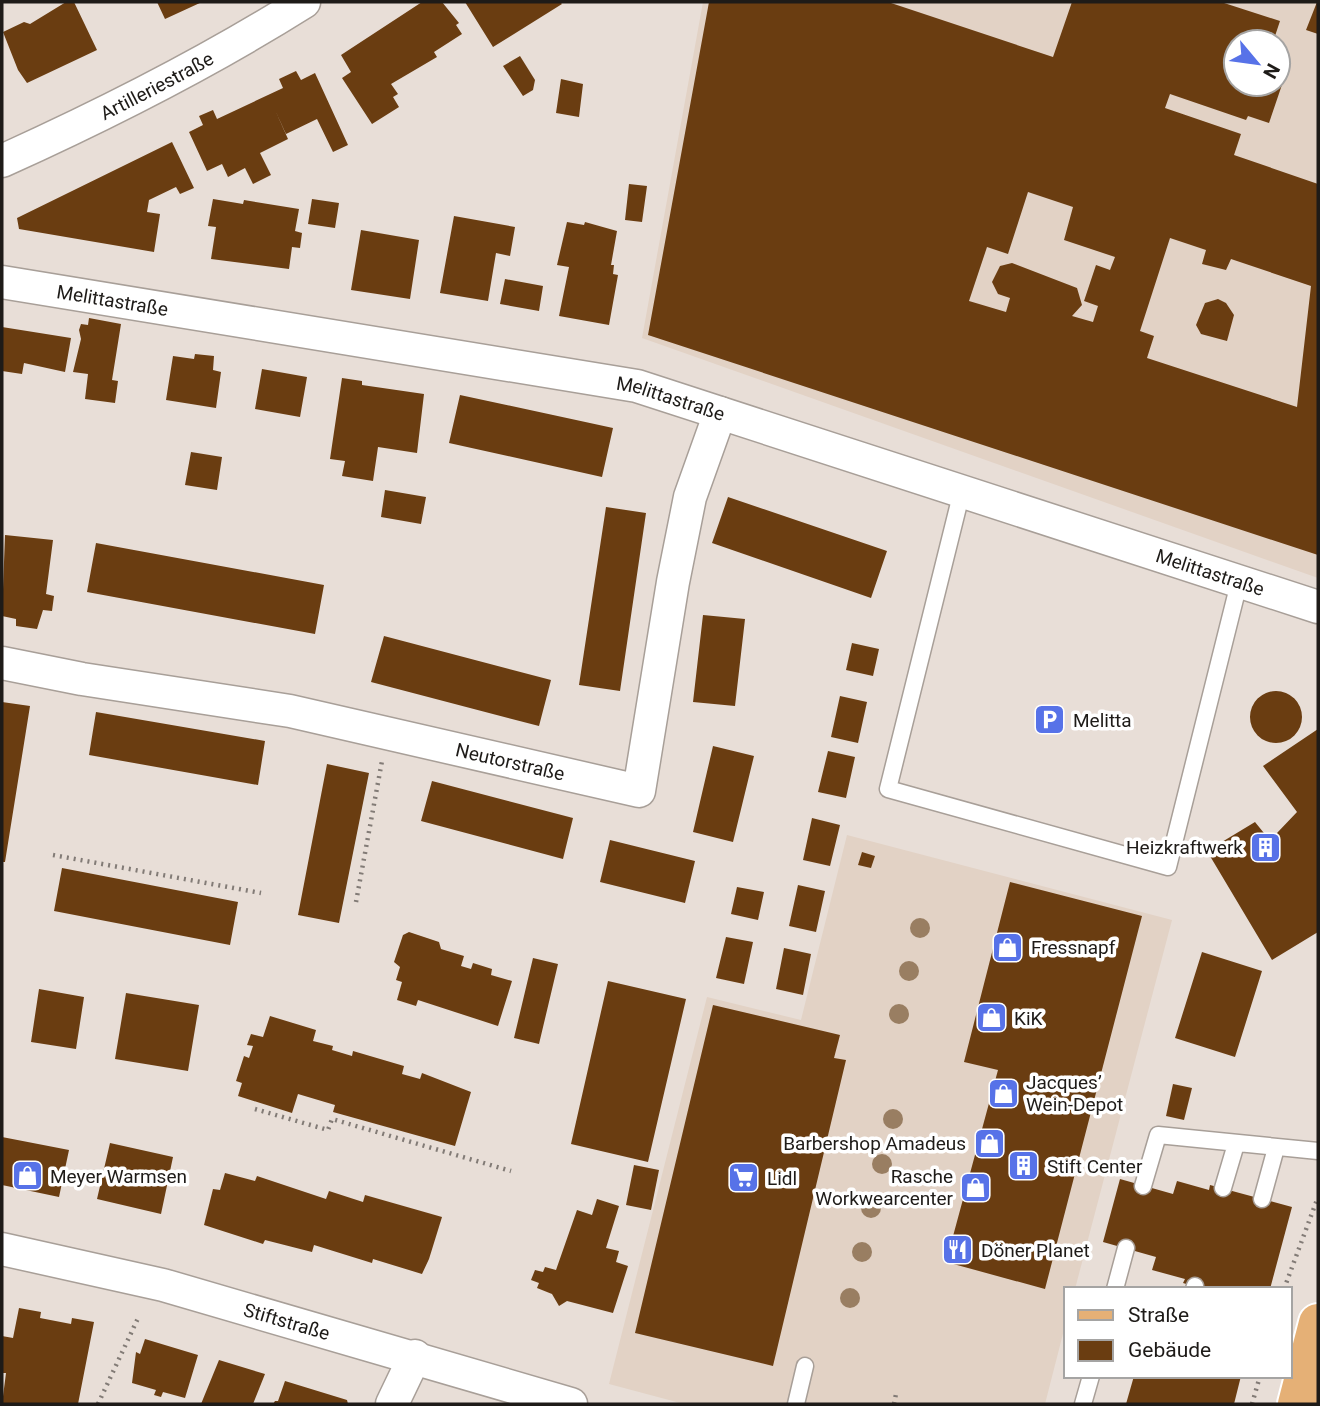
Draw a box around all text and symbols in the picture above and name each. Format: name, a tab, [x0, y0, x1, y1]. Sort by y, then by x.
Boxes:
north arrow	[1222, 28, 1292, 98]
street label: Artilleriestraße	[96, 47, 217, 125]
text: N	[1258, 60, 1285, 82]
street label: Melittastraße	[55, 280, 170, 321]
street label: Melittastraße	[615, 372, 728, 426]
street label: Melittastraße	[1153, 544, 1267, 601]
parking icon: Melitta	[1033, 703, 1067, 737]
place label: Melitta	[1073, 709, 1132, 732]
street label: Neutorstraße	[453, 738, 567, 786]
building icon: Heizkraftwerk	[1249, 830, 1283, 864]
place label: Heizkraftwerk	[1126, 836, 1243, 859]
shop icon: Fressnapf	[991, 930, 1025, 964]
place label: Fressnapf	[1031, 936, 1116, 959]
shop icon: KiK	[974, 1001, 1008, 1035]
place label: KiK	[1014, 1007, 1043, 1030]
place label: Jacques’ Wein-Depot	[1026, 1071, 1123, 1116]
shop icon: Jacques’ Wein-Depot	[986, 1076, 1020, 1110]
shop icon: Barbershop Amadeus	[972, 1126, 1006, 1160]
place label: Barbershop Amadeus	[783, 1132, 966, 1155]
building icon: Stift Center	[1007, 1149, 1041, 1183]
place label: Stift Center	[1047, 1155, 1143, 1178]
shop icon: Meyer Warmsen	[10, 1159, 44, 1193]
supermarket icon: Lidl	[727, 1161, 761, 1195]
place label: Meyer Warmsen	[50, 1165, 187, 1188]
place label: Rasche Workwearcenter	[815, 1165, 954, 1210]
place label: Lidl	[767, 1167, 797, 1190]
shop icon: Rasche Workwearcenter	[959, 1170, 993, 1204]
restaurant icon: Döner Planet	[941, 1233, 975, 1267]
place label: Döner Planet	[981, 1239, 1090, 1262]
legend	[1064, 1287, 1292, 1378]
street label: Stiftstraße	[241, 1298, 333, 1345]
text: Straße	[1128, 1303, 1189, 1327]
text: Gebäude	[1128, 1338, 1211, 1362]

